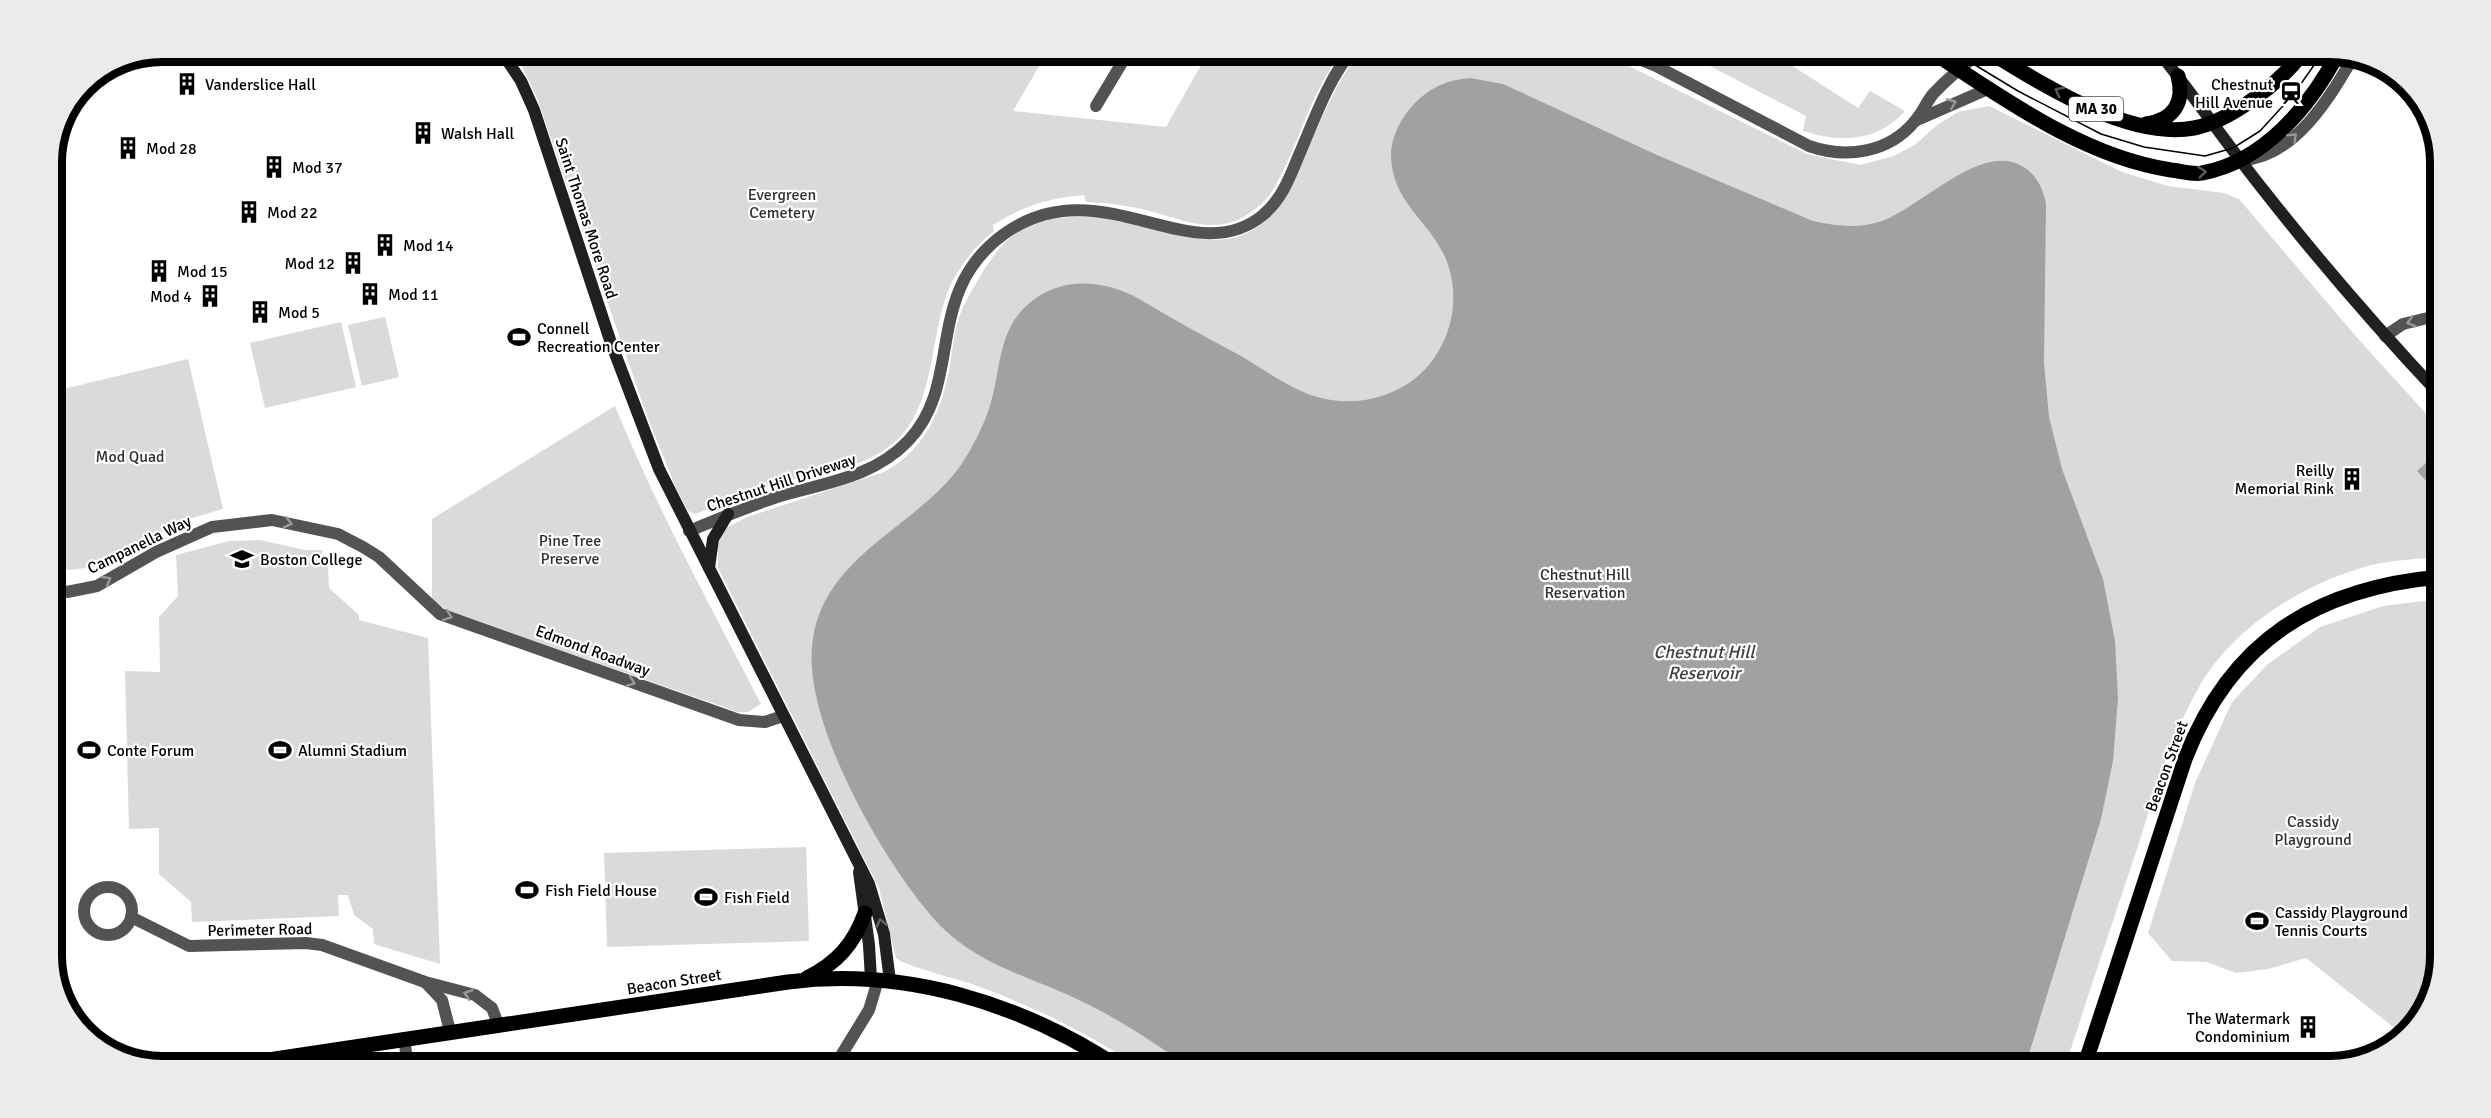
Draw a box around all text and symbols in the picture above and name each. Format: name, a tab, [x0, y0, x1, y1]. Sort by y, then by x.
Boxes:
building icon: Vanderslice Hall	[174, 71, 200, 97]
place label: Vanderslice Hall	[205, 75, 316, 95]
place label: Chestnut Hill Avenue	[2195, 75, 2273, 113]
station icon: Chestnut Hill Avenue	[2278, 80, 2304, 106]
one-way arrow	[2054, 87, 2065, 98]
road number: MA 30	[2069, 97, 2123, 121]
one-way arrow	[1946, 98, 1957, 110]
building icon: Walsh Hall	[410, 120, 436, 146]
place label: Walsh Hall	[441, 124, 514, 144]
one-way arrow	[2285, 133, 2296, 144]
building icon: Mod 28	[115, 135, 141, 161]
street label: Saint Thomas More Road	[551, 135, 622, 301]
place label: Mod 28	[146, 139, 197, 159]
building icon: Mod 37	[261, 154, 287, 180]
place label: Mod 37	[292, 158, 343, 178]
one-way arrow	[2197, 166, 2206, 179]
park label: Evergreen Cemetery	[748, 185, 816, 223]
building icon: Mod 22	[236, 199, 262, 225]
place label: Mod 22	[267, 203, 318, 223]
building icon: Mod 14	[372, 232, 398, 258]
place label: Mod 14	[403, 236, 454, 256]
building icon: Mod 12	[340, 250, 366, 276]
place label: Mod 12	[284, 254, 335, 274]
building icon: Mod 15	[146, 258, 172, 284]
place label: Mod 15	[177, 262, 228, 282]
building icon: Mod 11	[357, 281, 383, 307]
building icon: Mod 4	[197, 283, 223, 309]
place label: Mod 11	[388, 285, 439, 305]
place label: Mod 4	[150, 287, 192, 307]
building icon: Mod 5	[247, 299, 273, 325]
place label: Mod 5	[278, 303, 320, 323]
one-way arrow	[2406, 315, 2416, 328]
place label: Connell Recreation Center	[537, 319, 660, 357]
sports icon: Connell Recreation Center	[506, 324, 532, 350]
park label: Mod Quad	[96, 447, 164, 467]
street label: Chestnut Hill Driveway	[704, 449, 859, 517]
place label: Reilly Memorial Rink	[2234, 461, 2335, 499]
building icon: Reilly Memorial Rink	[2339, 466, 2365, 492]
street label: Campanella Way	[84, 511, 195, 579]
one-way arrow	[283, 516, 293, 529]
park label: Pine Tree Preserve	[539, 531, 601, 569]
school or university icon: Boston College	[229, 546, 255, 572]
place label: Boston College	[260, 550, 362, 570]
park label: Chestnut Hill Reservation	[1540, 565, 1630, 603]
one-way arrow	[101, 576, 111, 587]
one-way arrow	[442, 609, 453, 622]
street label: Edmond Roadway	[533, 621, 653, 681]
water label: Chestnut Hill Reservoir	[1653, 641, 1756, 684]
one-way arrow	[625, 675, 636, 688]
street label: Beacon Street	[2141, 718, 2193, 815]
sports icon: Conte Forum	[76, 737, 102, 763]
sports icon: Alumni Stadium	[267, 737, 293, 763]
place label: Conte Forum	[107, 741, 194, 761]
place label: Alumni Stadium	[298, 741, 407, 761]
park label: Cassidy Playground	[2274, 812, 2352, 850]
sports icon: Fish Field House	[514, 877, 540, 903]
place label: Fish Field House	[545, 881, 657, 901]
sports icon: Fish Field	[693, 884, 719, 910]
place label: Fish Field	[724, 888, 790, 908]
place label: Cassidy Playground Tennis Courts	[2275, 903, 2408, 941]
sports icon: Cassidy Playground Tennis Courts	[2244, 908, 2270, 934]
one-way arrow	[876, 918, 889, 928]
street label: Perimeter Road	[207, 919, 313, 941]
street label: Beacon Street	[625, 965, 723, 999]
one-way arrow	[464, 988, 474, 1001]
place label: The Watermark Condominium	[2187, 1009, 2290, 1047]
building icon: The Watermark Condominium	[2295, 1014, 2321, 1040]

